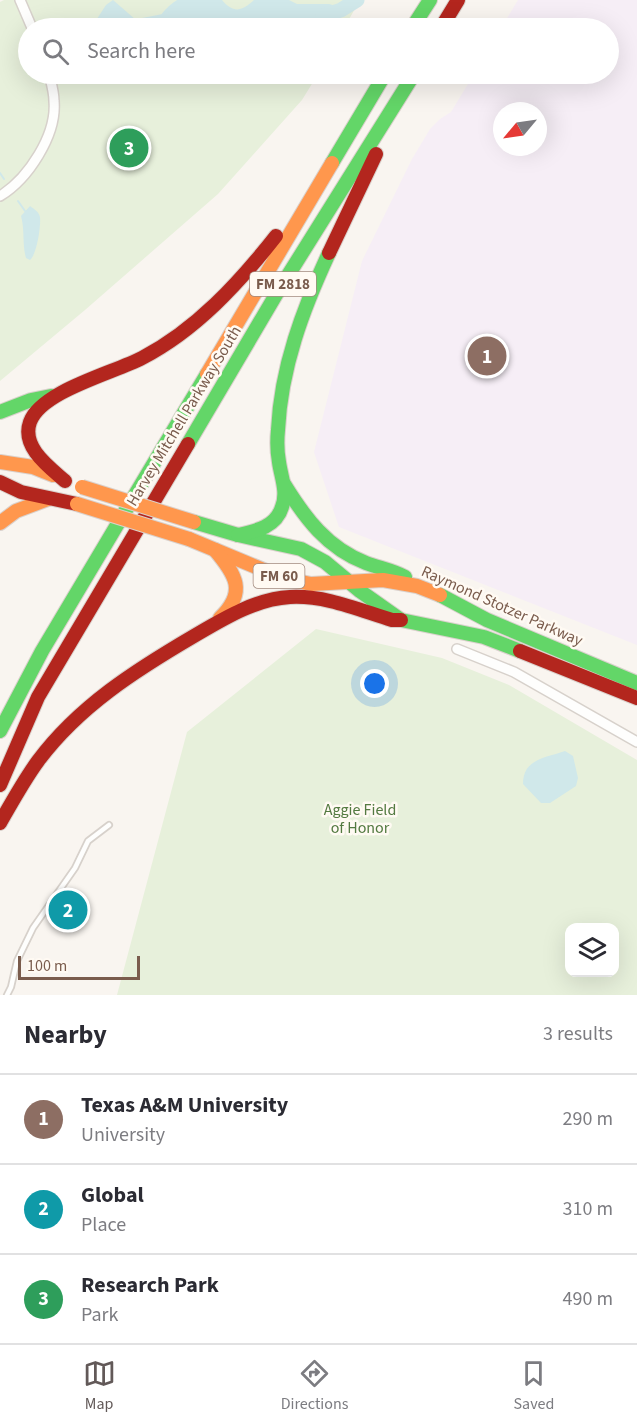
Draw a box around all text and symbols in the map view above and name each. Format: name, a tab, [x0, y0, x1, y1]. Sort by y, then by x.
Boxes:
search box	[18, 18, 619, 84]
icon: search	[39, 35, 72, 68]
text: Search here	[87, 35, 195, 67]
north arrow	[493, 102, 547, 156]
pin: 3	[110, 126, 148, 170]
road number: FM 2818	[250, 272, 316, 296]
street label: Harvey Mitchell Parkway South	[121, 322, 247, 510]
pin: 1	[468, 334, 506, 378]
street label: Raymond Stotzer Parkway	[418, 560, 587, 652]
road number: FM 60	[254, 564, 304, 588]
your location	[360, 669, 389, 698]
park label: Aggie Field of Honor	[324, 799, 396, 839]
pin: 2	[48, 888, 88, 932]
map controls	[565, 923, 619, 977]
button: layers	[565, 923, 619, 977]
scale bar	[18, 953, 140, 980]
text: 100 m	[27, 955, 67, 977]
text: Nearby	[24, 1016, 107, 1053]
text: 3 results	[543, 1020, 613, 1048]
text: Texas A&M University	[81, 1089, 288, 1121]
text: 1	[38, 1105, 49, 1133]
text: 290 m	[563, 1105, 613, 1133]
text: University	[81, 1121, 165, 1149]
text: Global	[81, 1179, 144, 1211]
text: 2	[38, 1195, 49, 1223]
text: 310 m	[563, 1195, 613, 1223]
text: Place	[81, 1211, 126, 1239]
text: Research Park	[81, 1269, 219, 1301]
text: 3	[38, 1285, 49, 1313]
text: 490 m	[563, 1285, 613, 1313]
text: Park	[81, 1301, 118, 1329]
tab: Map	[83, 1357, 116, 1415]
tab: Directions	[281, 1357, 348, 1415]
tab: Saved	[514, 1357, 554, 1415]

